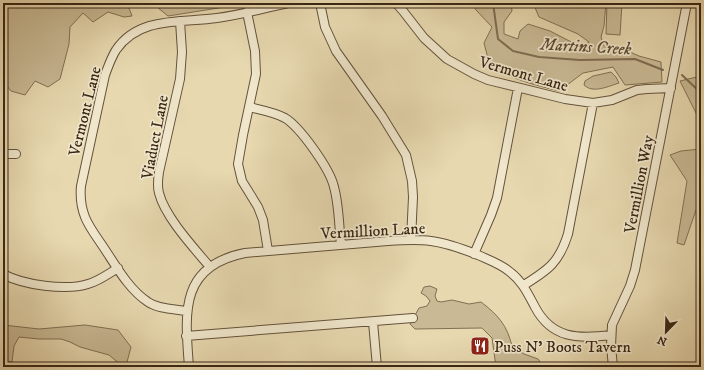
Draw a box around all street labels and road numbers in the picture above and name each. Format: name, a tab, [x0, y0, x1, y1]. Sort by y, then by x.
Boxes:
street label: Vermont Lane	[476, 51, 571, 96]
street label: Vermont Lane	[64, 64, 106, 159]
street label: Viaduct Lane	[137, 93, 173, 182]
street label: Vermillion Way	[619, 133, 658, 236]
street label: Vermillion Lane	[319, 218, 426, 244]

